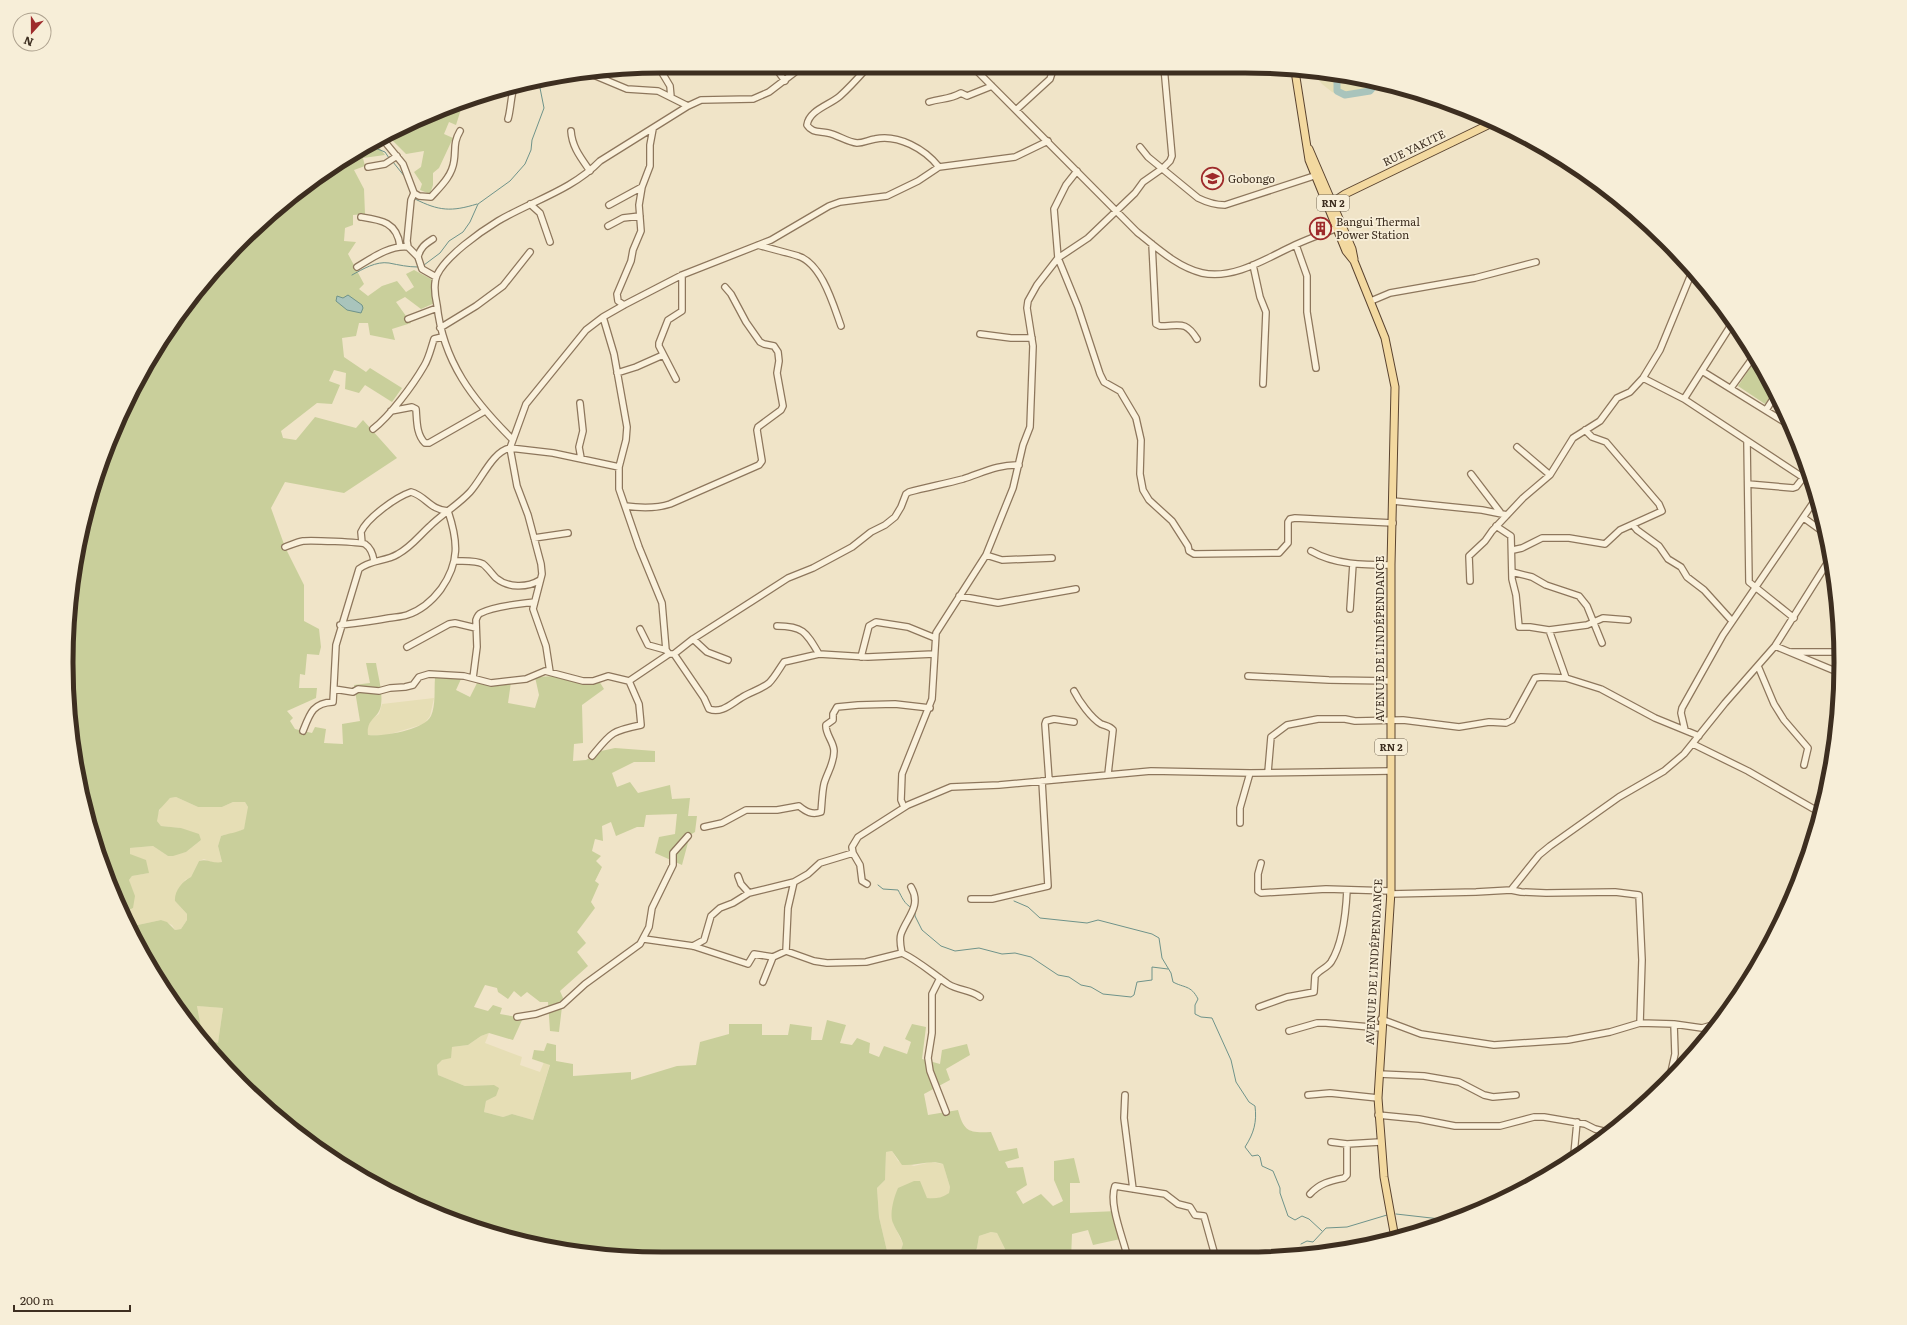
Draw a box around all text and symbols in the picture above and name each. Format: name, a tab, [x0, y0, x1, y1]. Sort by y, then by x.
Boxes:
north arrow	[12, 12, 52, 52]
text: N	[21, 33, 35, 51]
street label: RUE YAKITE	[1379, 125, 1448, 169]
school or university icon: Gobongo	[1200, 166, 1226, 192]
place label: Gobongo	[1228, 170, 1275, 186]
road number: RN 2	[1317, 195, 1349, 211]
place label: Bangui Thermal Power Station	[1336, 213, 1420, 242]
building icon: Bangui Thermal Power Station	[1307, 215, 1333, 241]
street label: AVENUE DE L'INDÉPENDANCE	[1371, 556, 1387, 722]
road number: RN 2	[1375, 739, 1407, 755]
street label: AVENUE DE L'INDÉPENDANCE	[1361, 878, 1385, 1046]
scale bar	[14, 1287, 130, 1313]
text: 200 m	[20, 1291, 54, 1309]

